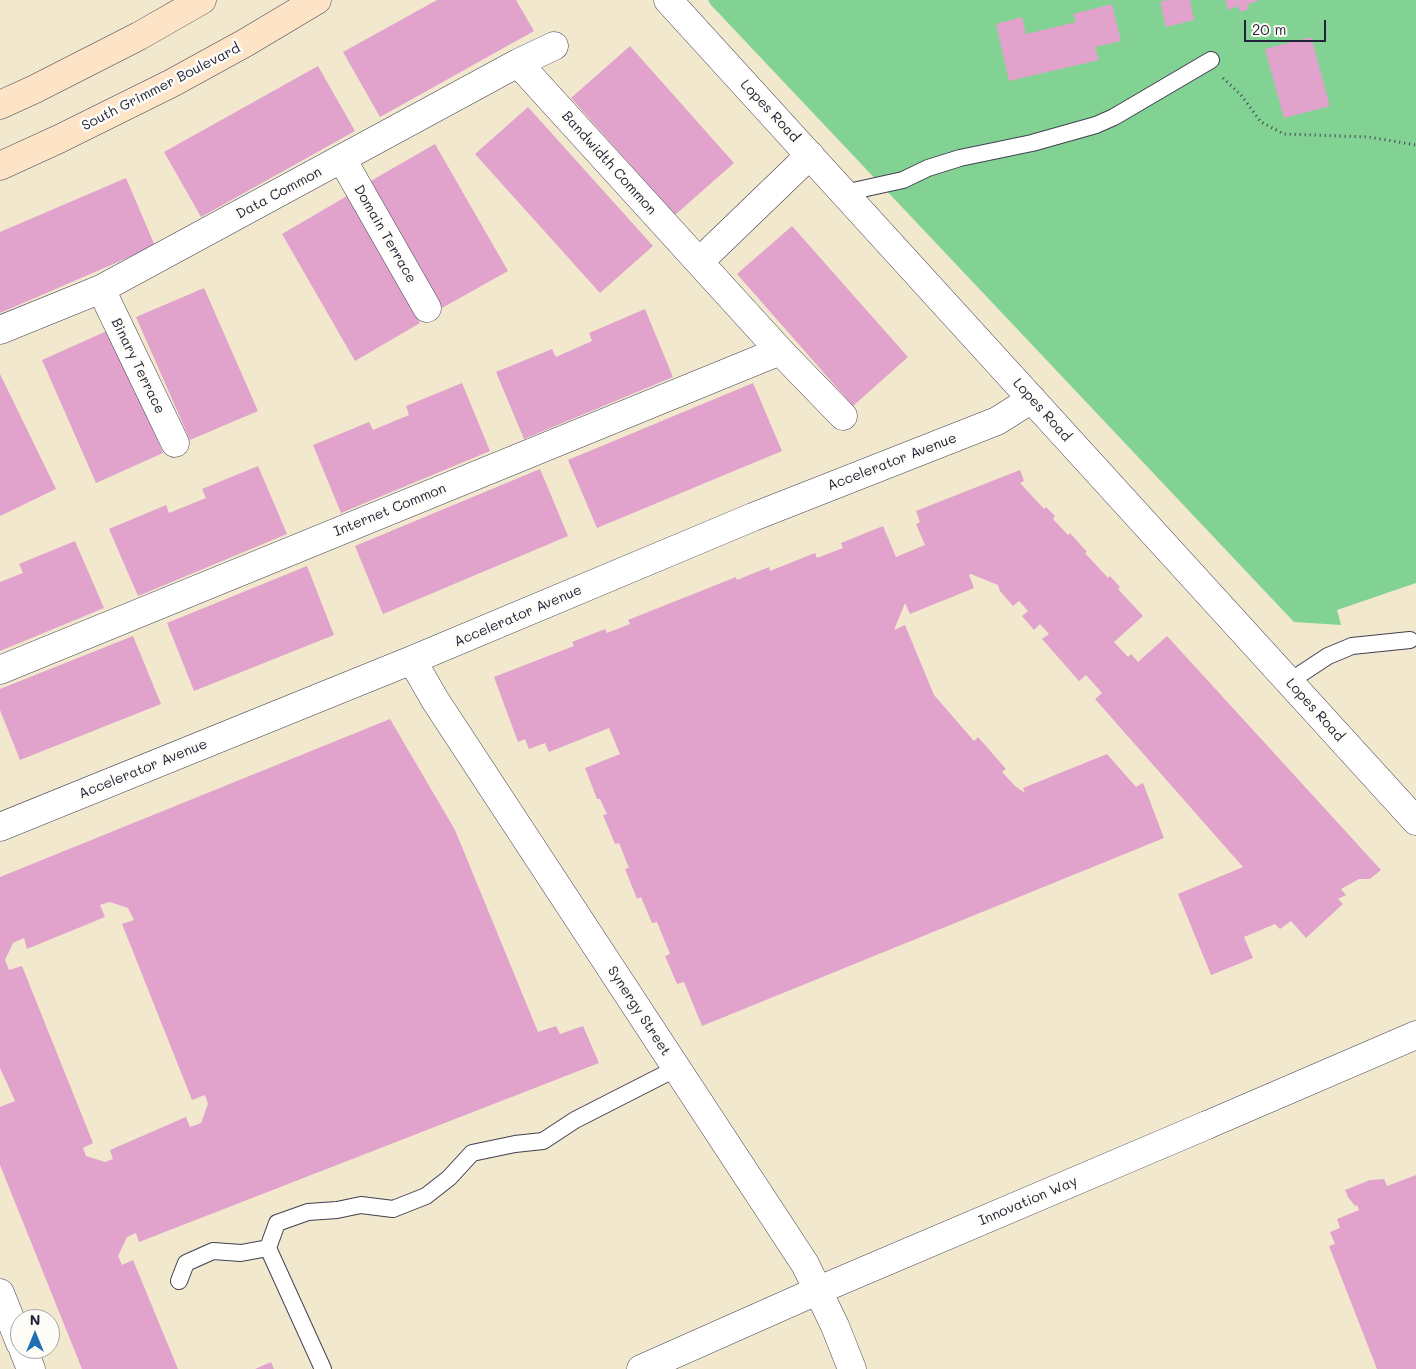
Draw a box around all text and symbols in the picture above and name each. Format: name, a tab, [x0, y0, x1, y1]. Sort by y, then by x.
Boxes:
scale bar	[1246, 10, 1328, 42]
text: 20 m	[1252, 19, 1286, 39]
street label: South Grimmer Boulevard	[79, 40, 243, 134]
street label: Lopes Road	[737, 76, 803, 146]
street label: Bandwidth Common	[558, 108, 660, 218]
street label: Data Common	[233, 163, 325, 223]
street label: Domain Terrace	[350, 182, 420, 286]
street label: Binary Terrace	[108, 315, 168, 417]
street label: Lopes Road	[1009, 375, 1075, 445]
street label: Accelerator Avenue	[825, 430, 959, 494]
street label: Internet Common	[331, 480, 449, 540]
street label: Accelerator Avenue	[452, 581, 584, 651]
street label: Lopes Road	[1282, 675, 1348, 745]
street label: Accelerator Avenue	[76, 736, 210, 802]
street label: Synergy Street	[604, 963, 674, 1059]
street label: Innovation Way	[976, 1173, 1080, 1229]
north arrow	[10, 1309, 60, 1359]
text: N	[30, 1310, 40, 1329]

